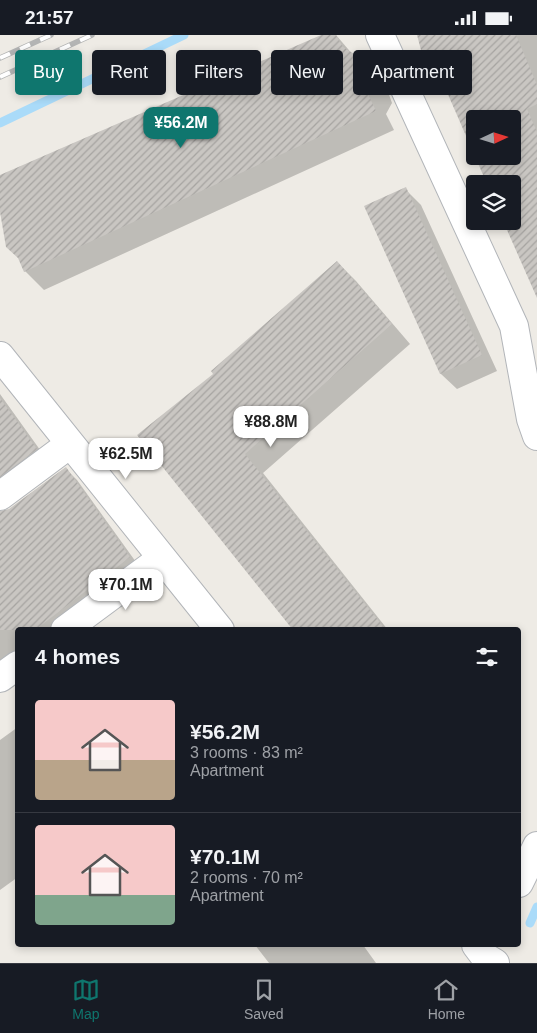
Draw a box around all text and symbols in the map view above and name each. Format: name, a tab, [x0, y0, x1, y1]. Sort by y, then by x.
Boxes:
text: 21:57	[25, 7, 74, 28]
chip: Buy	[15, 50, 82, 95]
chip: Rent	[92, 50, 166, 95]
chip: Filters	[176, 50, 261, 95]
chip: New	[271, 50, 343, 95]
chip: Apartment	[353, 50, 472, 95]
pin: ¥56.2M	[140, 107, 222, 149]
north arrow	[466, 110, 521, 165]
map controls	[466, 110, 521, 230]
text: ¥56.2M	[154, 114, 208, 131]
button: layers	[466, 175, 521, 230]
pin: ¥88.8M	[230, 405, 312, 448]
text: ¥88.8M	[244, 413, 298, 430]
pin: ¥62.5M	[85, 437, 167, 480]
text: ¥62.5M	[99, 445, 153, 462]
pin: ¥70.1M	[85, 569, 167, 611]
text: ¥70.1M	[99, 576, 153, 593]
icon: filters	[473, 643, 501, 671]
text: 4 homes	[35, 645, 120, 668]
icon: home	[75, 720, 135, 780]
text: ¥56.2M	[190, 720, 260, 743]
text: 3 rooms · 83 m²	[190, 744, 303, 761]
text: Apartment	[190, 762, 264, 779]
icon: home	[75, 845, 135, 905]
text: ¥70.1M	[190, 845, 260, 868]
text: 2 rooms · 70 m²	[190, 869, 303, 886]
text: Apartment	[190, 887, 264, 904]
tab: Map	[72, 976, 100, 1022]
tab: Saved	[244, 976, 284, 1022]
tab: Home	[428, 976, 465, 1022]

